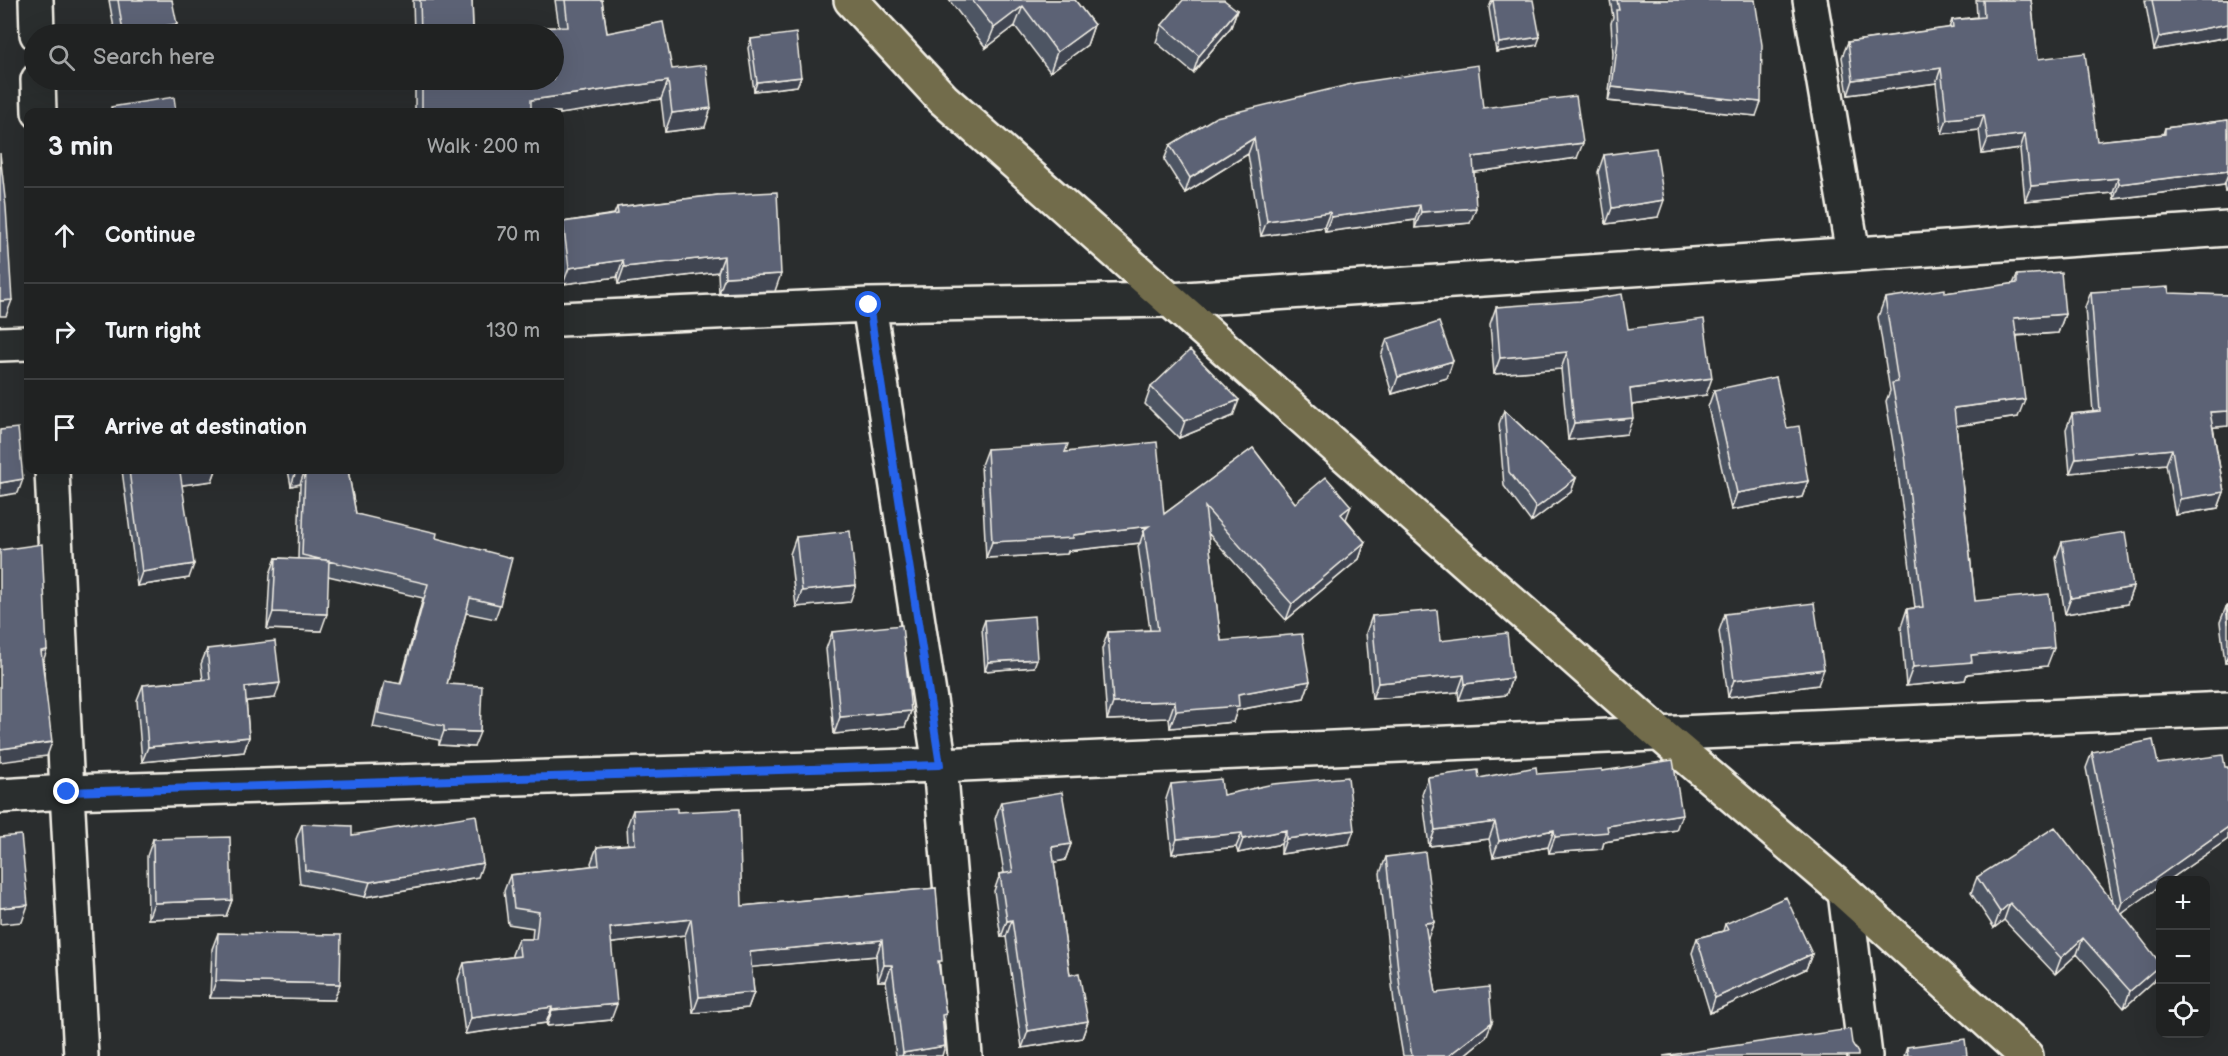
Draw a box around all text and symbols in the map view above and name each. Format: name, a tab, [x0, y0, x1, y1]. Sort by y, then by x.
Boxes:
search box	[24, 24, 564, 90]
icon: search	[45, 41, 78, 74]
text: Search here	[93, 44, 215, 71]
text: 3 min	[48, 132, 113, 163]
text: Walk · 200 m	[427, 135, 540, 159]
icon: ahead	[48, 219, 81, 252]
text: Continue	[105, 222, 195, 249]
text: 70 m	[496, 223, 540, 247]
route start	[855, 291, 881, 317]
icon: right	[48, 315, 81, 348]
text: Turn right	[105, 318, 201, 345]
text: 130 m	[486, 319, 540, 343]
icon: arrive	[48, 411, 81, 444]
text: Arrive at destination	[105, 414, 307, 441]
route end	[53, 778, 79, 804]
map controls	[2156, 876, 2210, 1038]
button: +	[2156, 876, 2210, 930]
button: −	[2156, 930, 2210, 984]
button: locate	[2156, 984, 2210, 1038]

